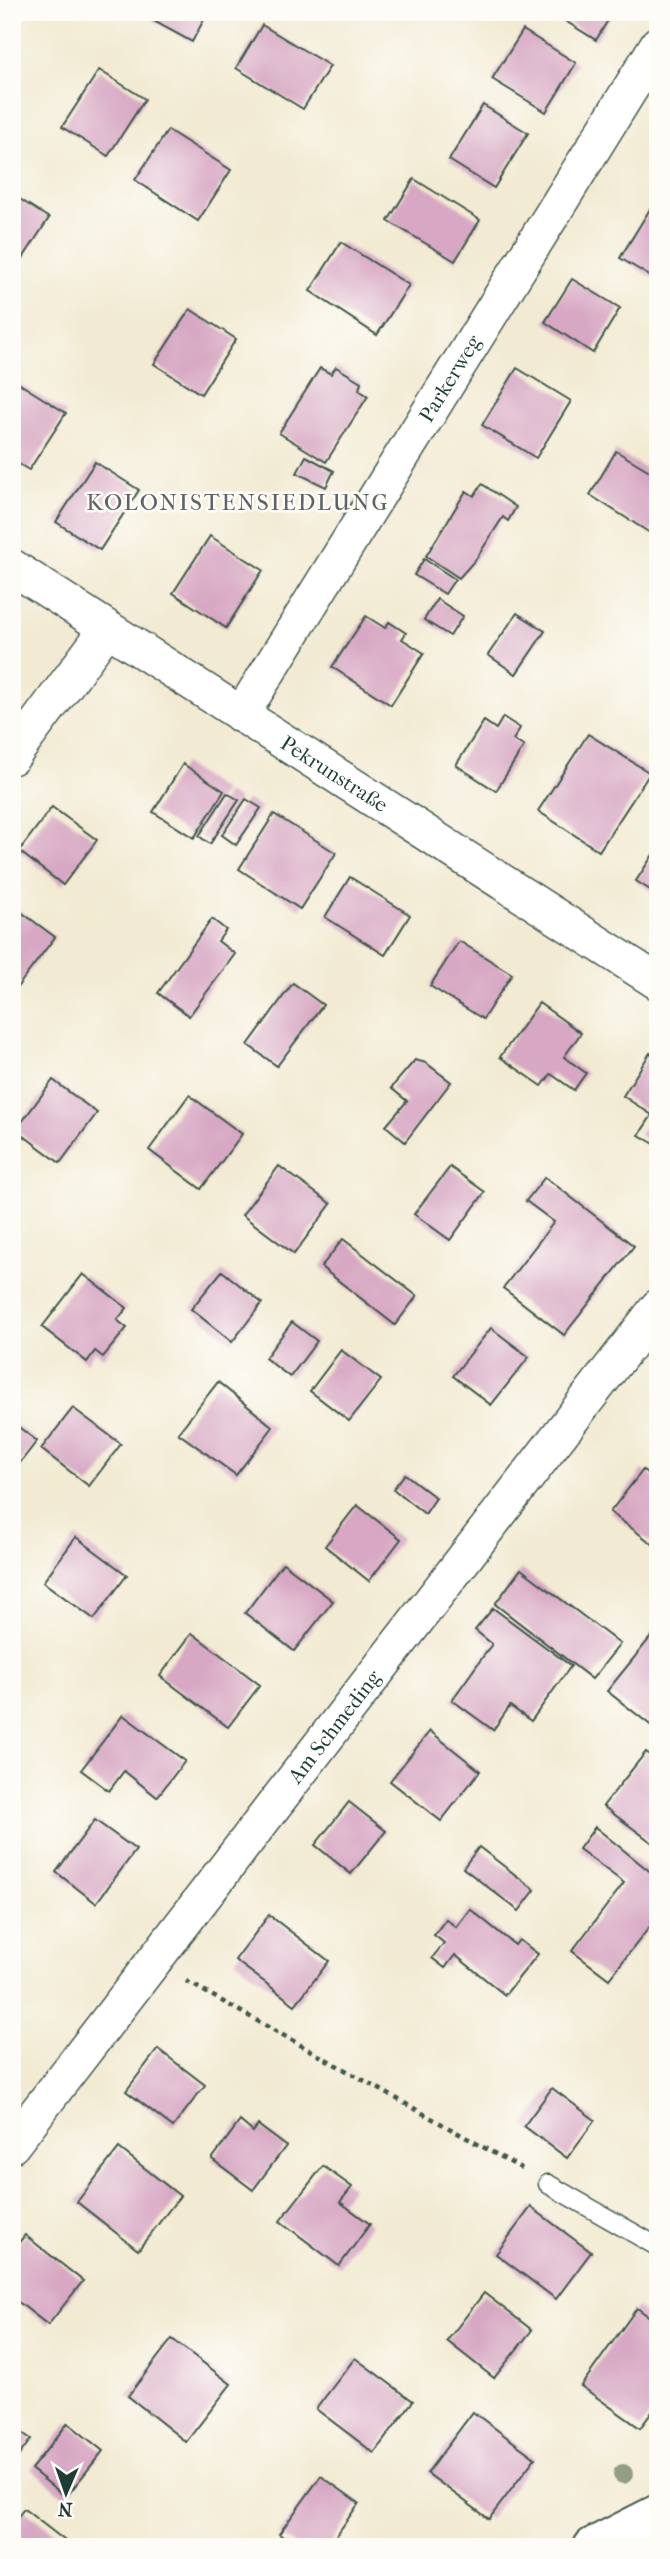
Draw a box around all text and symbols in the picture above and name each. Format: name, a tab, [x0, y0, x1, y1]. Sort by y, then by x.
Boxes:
street label: Parkerweg	[414, 330, 486, 427]
district label: KOLONISTENSIEDLUNG	[86, 489, 390, 516]
street label: Pekrunstraße	[276, 731, 392, 817]
street label: Am Schmeding	[283, 1665, 386, 1789]
north arrow	[32, 2458, 102, 2528]
text: N	[57, 2498, 73, 2520]

